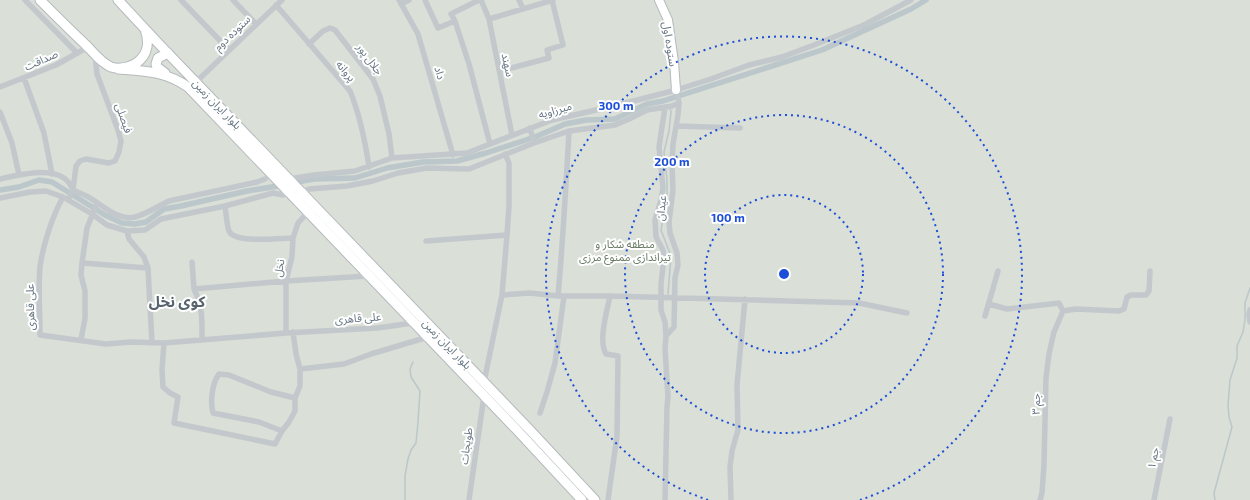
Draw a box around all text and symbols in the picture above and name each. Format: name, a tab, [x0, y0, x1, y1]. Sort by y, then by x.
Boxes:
street label: ستوده دوم	[211, 12, 254, 55]
street label: ستوده اول	[660, 21, 681, 68]
street label: جلال پور	[352, 40, 386, 79]
street label: صداقت	[22, 46, 60, 73]
street label: سهند	[500, 52, 517, 78]
street label: پروانه	[332, 57, 359, 85]
street label: داد	[432, 65, 449, 81]
street label: بلوار ایران زمین	[189, 76, 245, 132]
text: 300 m	[598, 98, 634, 112]
street label: میرزاویه	[537, 99, 574, 121]
street label: فیصلی	[112, 101, 136, 135]
text: 200 m	[654, 154, 690, 168]
street label: عیدان	[653, 194, 669, 221]
text: 100 m	[711, 210, 745, 224]
park label: منطقه شکار و تیراندازی ممنوع مرزی	[579, 237, 671, 265]
street label: نخل	[270, 258, 288, 278]
centre of rings	[777, 267, 791, 281]
street label: علی قاهری	[23, 283, 37, 330]
district label: کوی نخل	[149, 292, 206, 311]
street label: علی قاهری	[334, 309, 382, 327]
street label: بلوار ایران زمین	[419, 316, 475, 372]
street label: جم ۳	[1029, 393, 1045, 415]
street label: طویجات	[456, 427, 476, 465]
street label: جم ۱	[1144, 446, 1164, 470]

